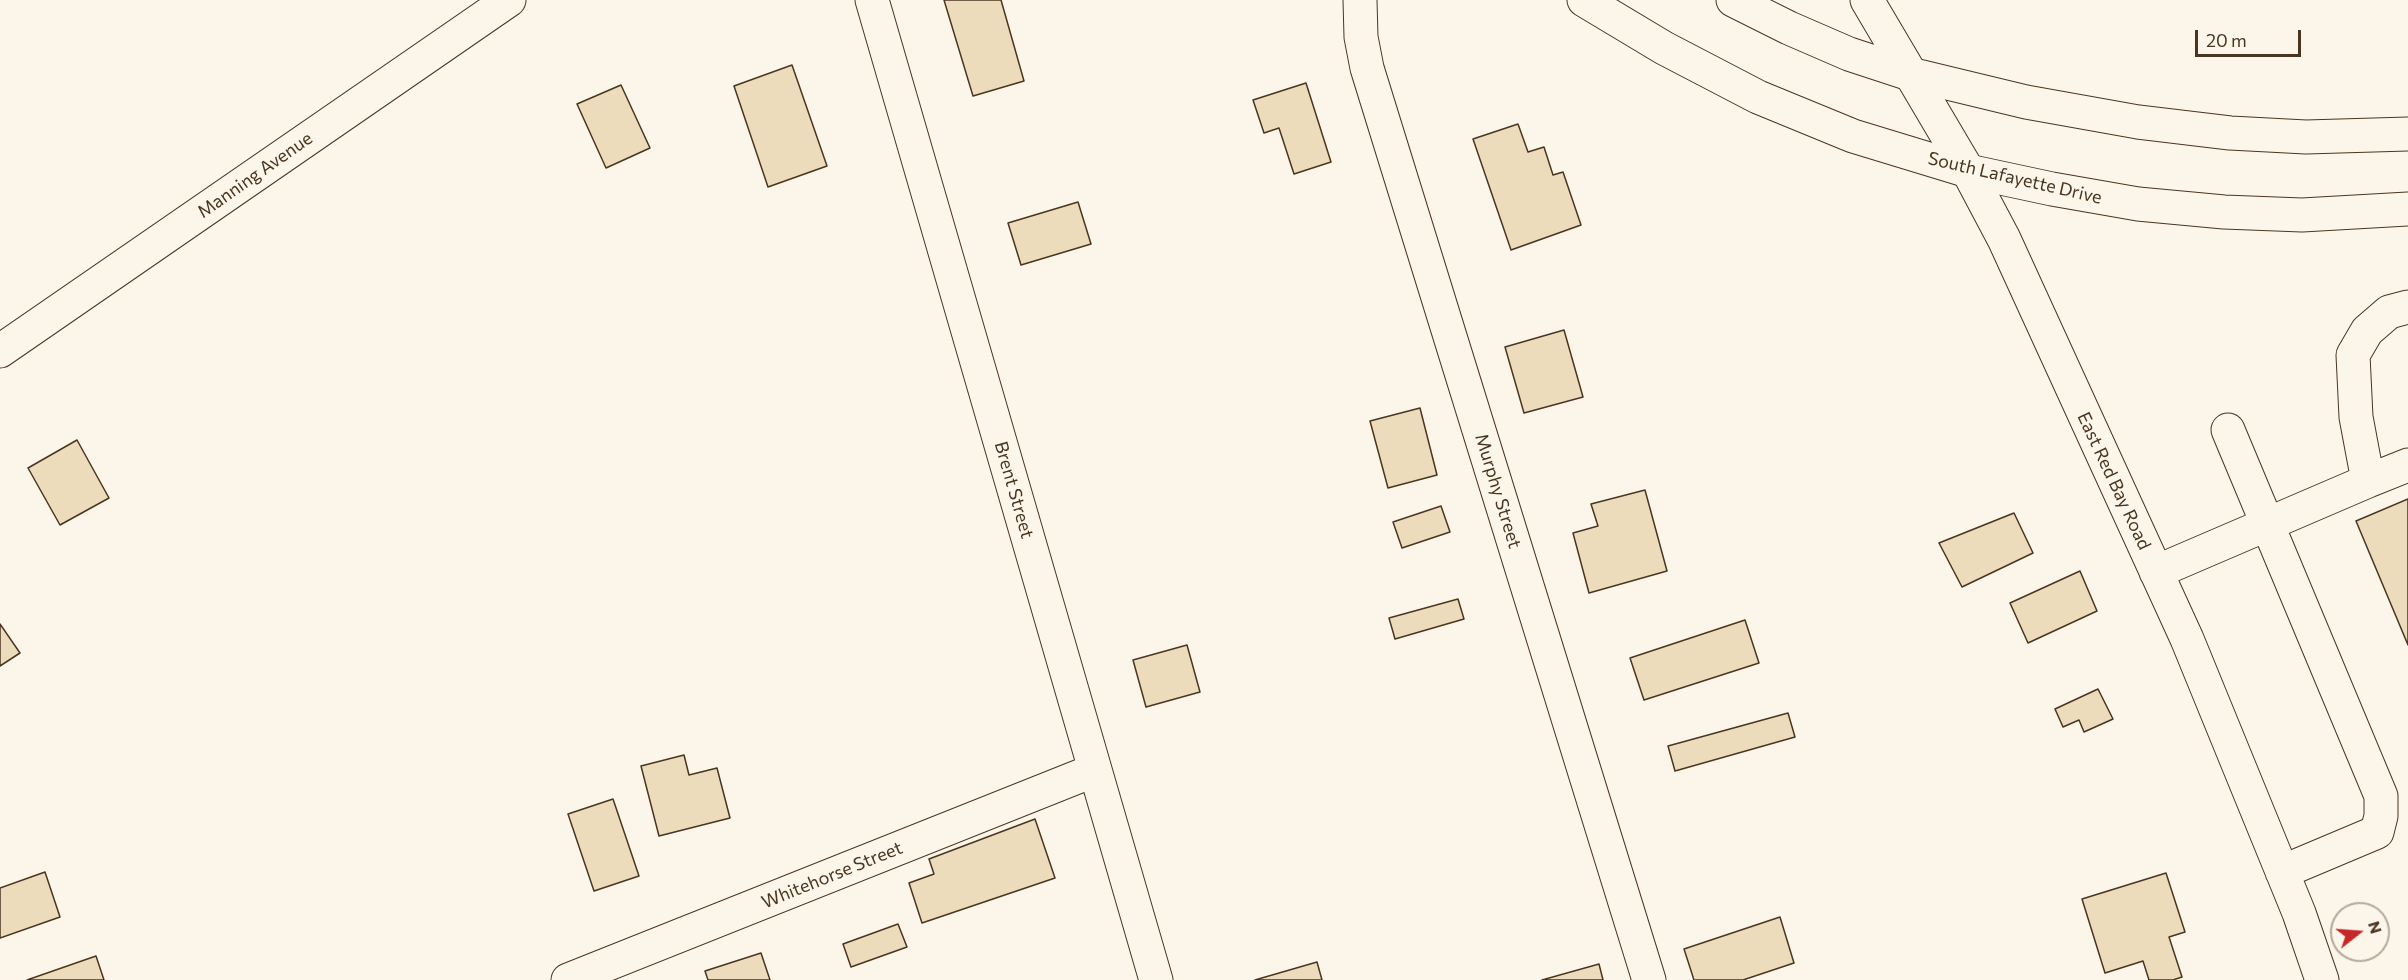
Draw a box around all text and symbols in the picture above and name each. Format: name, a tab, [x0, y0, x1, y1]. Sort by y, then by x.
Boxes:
scale bar	[2198, 18, 2304, 56]
text: 20 m	[2206, 29, 2247, 51]
street label: Manning Avenue	[193, 127, 317, 223]
street label: South Lafayette Drive	[1926, 147, 2104, 209]
street label: East Red Bay Road	[2073, 409, 2155, 553]
street label: Murphy Street	[1470, 431, 1526, 551]
street label: Brent Street	[990, 439, 1038, 541]
street label: Whitehorse Street	[758, 837, 906, 913]
north arrow	[2330, 902, 2390, 962]
text: N	[2365, 919, 2387, 936]

